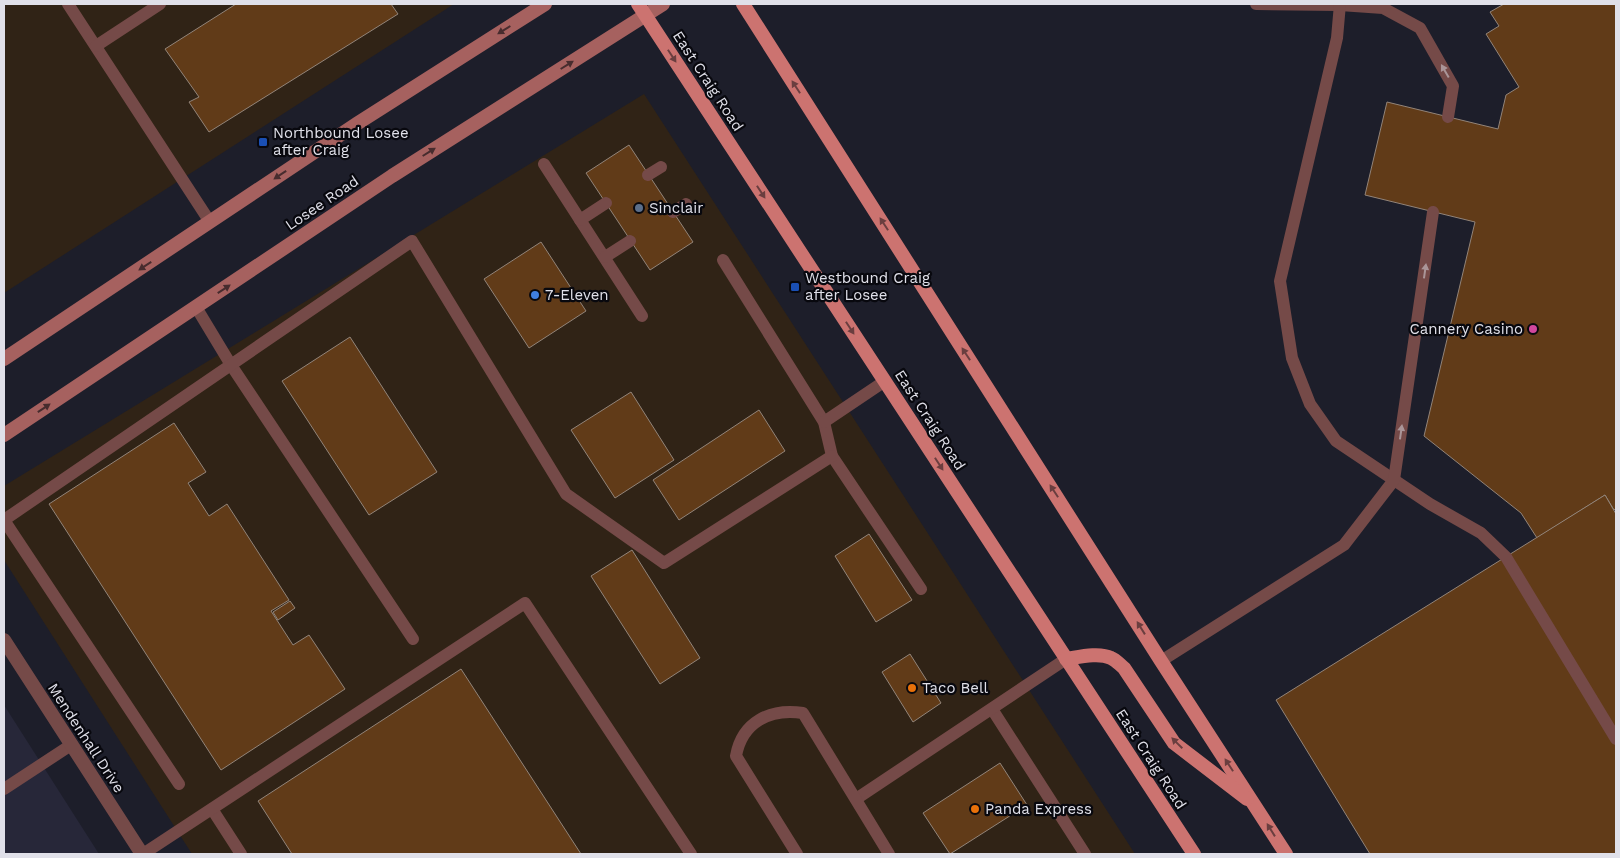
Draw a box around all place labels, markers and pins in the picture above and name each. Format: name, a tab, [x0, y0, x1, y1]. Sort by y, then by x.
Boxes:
place label: Northbound Losee after Craig	[273, 124, 409, 159]
marker: Northbound Losee after Craig	[257, 136, 269, 148]
place label: Sinclair	[649, 199, 703, 217]
marker: Sinclair	[633, 202, 645, 214]
place label: Westbound Craig after Losee	[805, 269, 930, 304]
marker: Westbound Craig after Losee	[789, 281, 801, 293]
place label: 7-Eleven	[545, 286, 609, 304]
marker: 7-Eleven	[529, 289, 541, 301]
place label: Cannery Casino	[1409, 320, 1523, 338]
marker: Cannery Casino	[1527, 323, 1539, 335]
place label: Taco Bell	[922, 679, 989, 697]
marker: Taco Bell	[906, 682, 918, 694]
place label: Panda Express	[985, 800, 1092, 818]
marker: Panda Express	[969, 803, 981, 815]

